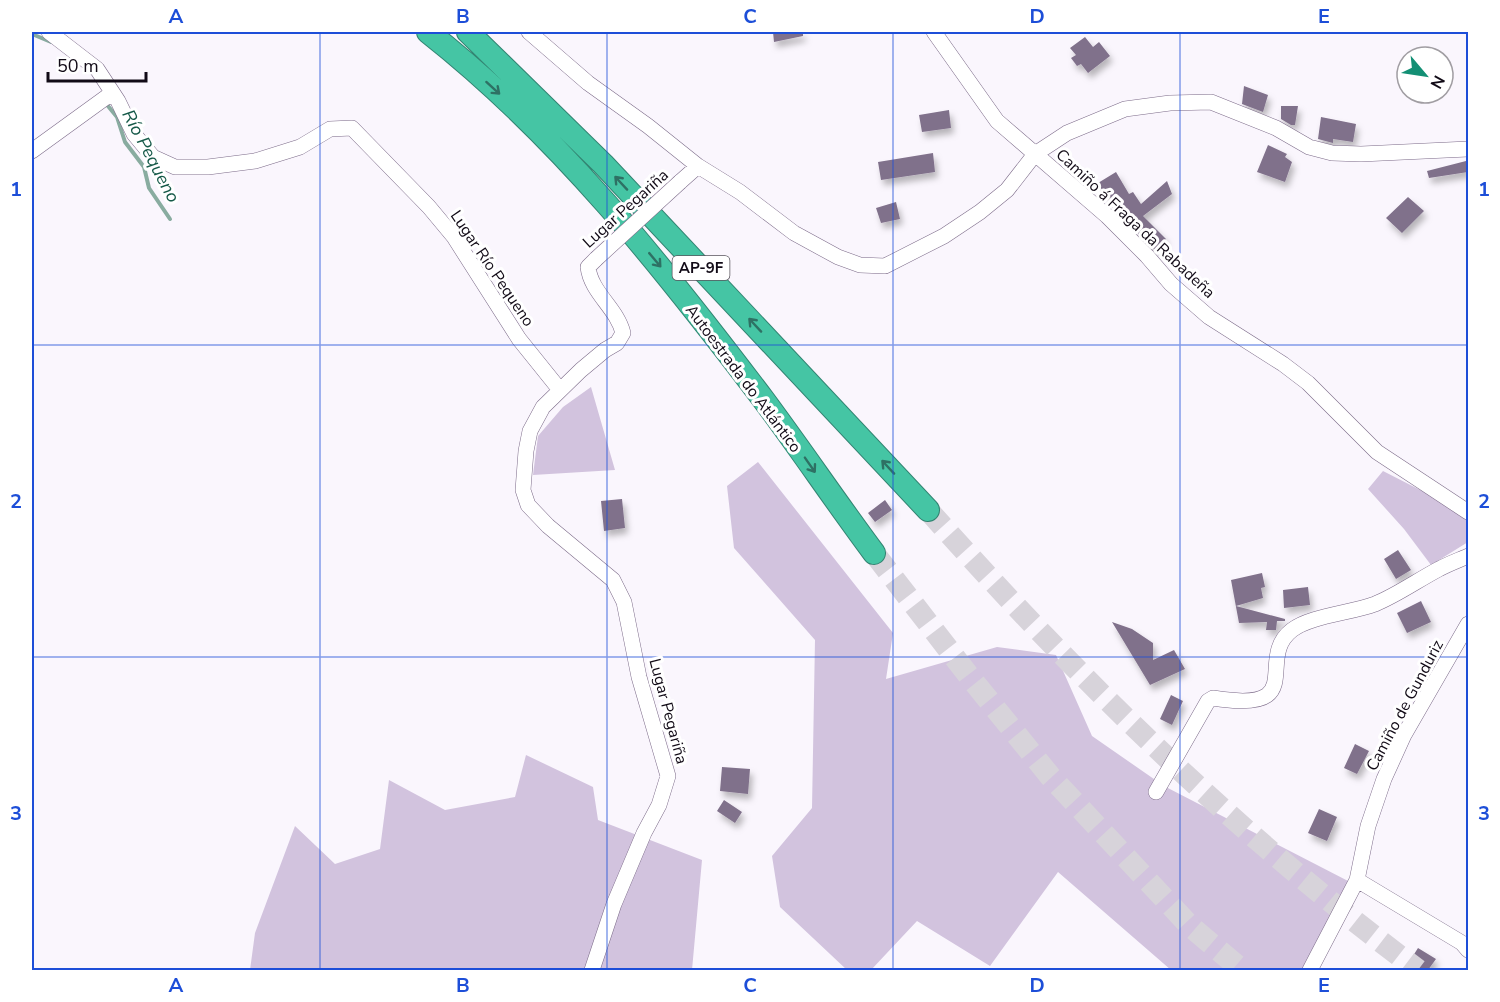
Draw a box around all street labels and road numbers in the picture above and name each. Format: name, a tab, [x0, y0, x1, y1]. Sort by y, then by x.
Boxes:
street label: Camiño á Fraga da Rabadeña	[1051, 144, 1220, 303]
street label: Lugar Pegariña	[578, 164, 673, 253]
street label: Lugar Río Pequeno	[445, 206, 539, 331]
road number: AP-9F	[672, 256, 730, 280]
street label: Autoestrada do Atlántico	[680, 300, 806, 457]
street label: Camiño de Gunduriz	[1361, 636, 1449, 775]
street label: Lugar Pegariña	[643, 656, 693, 766]

